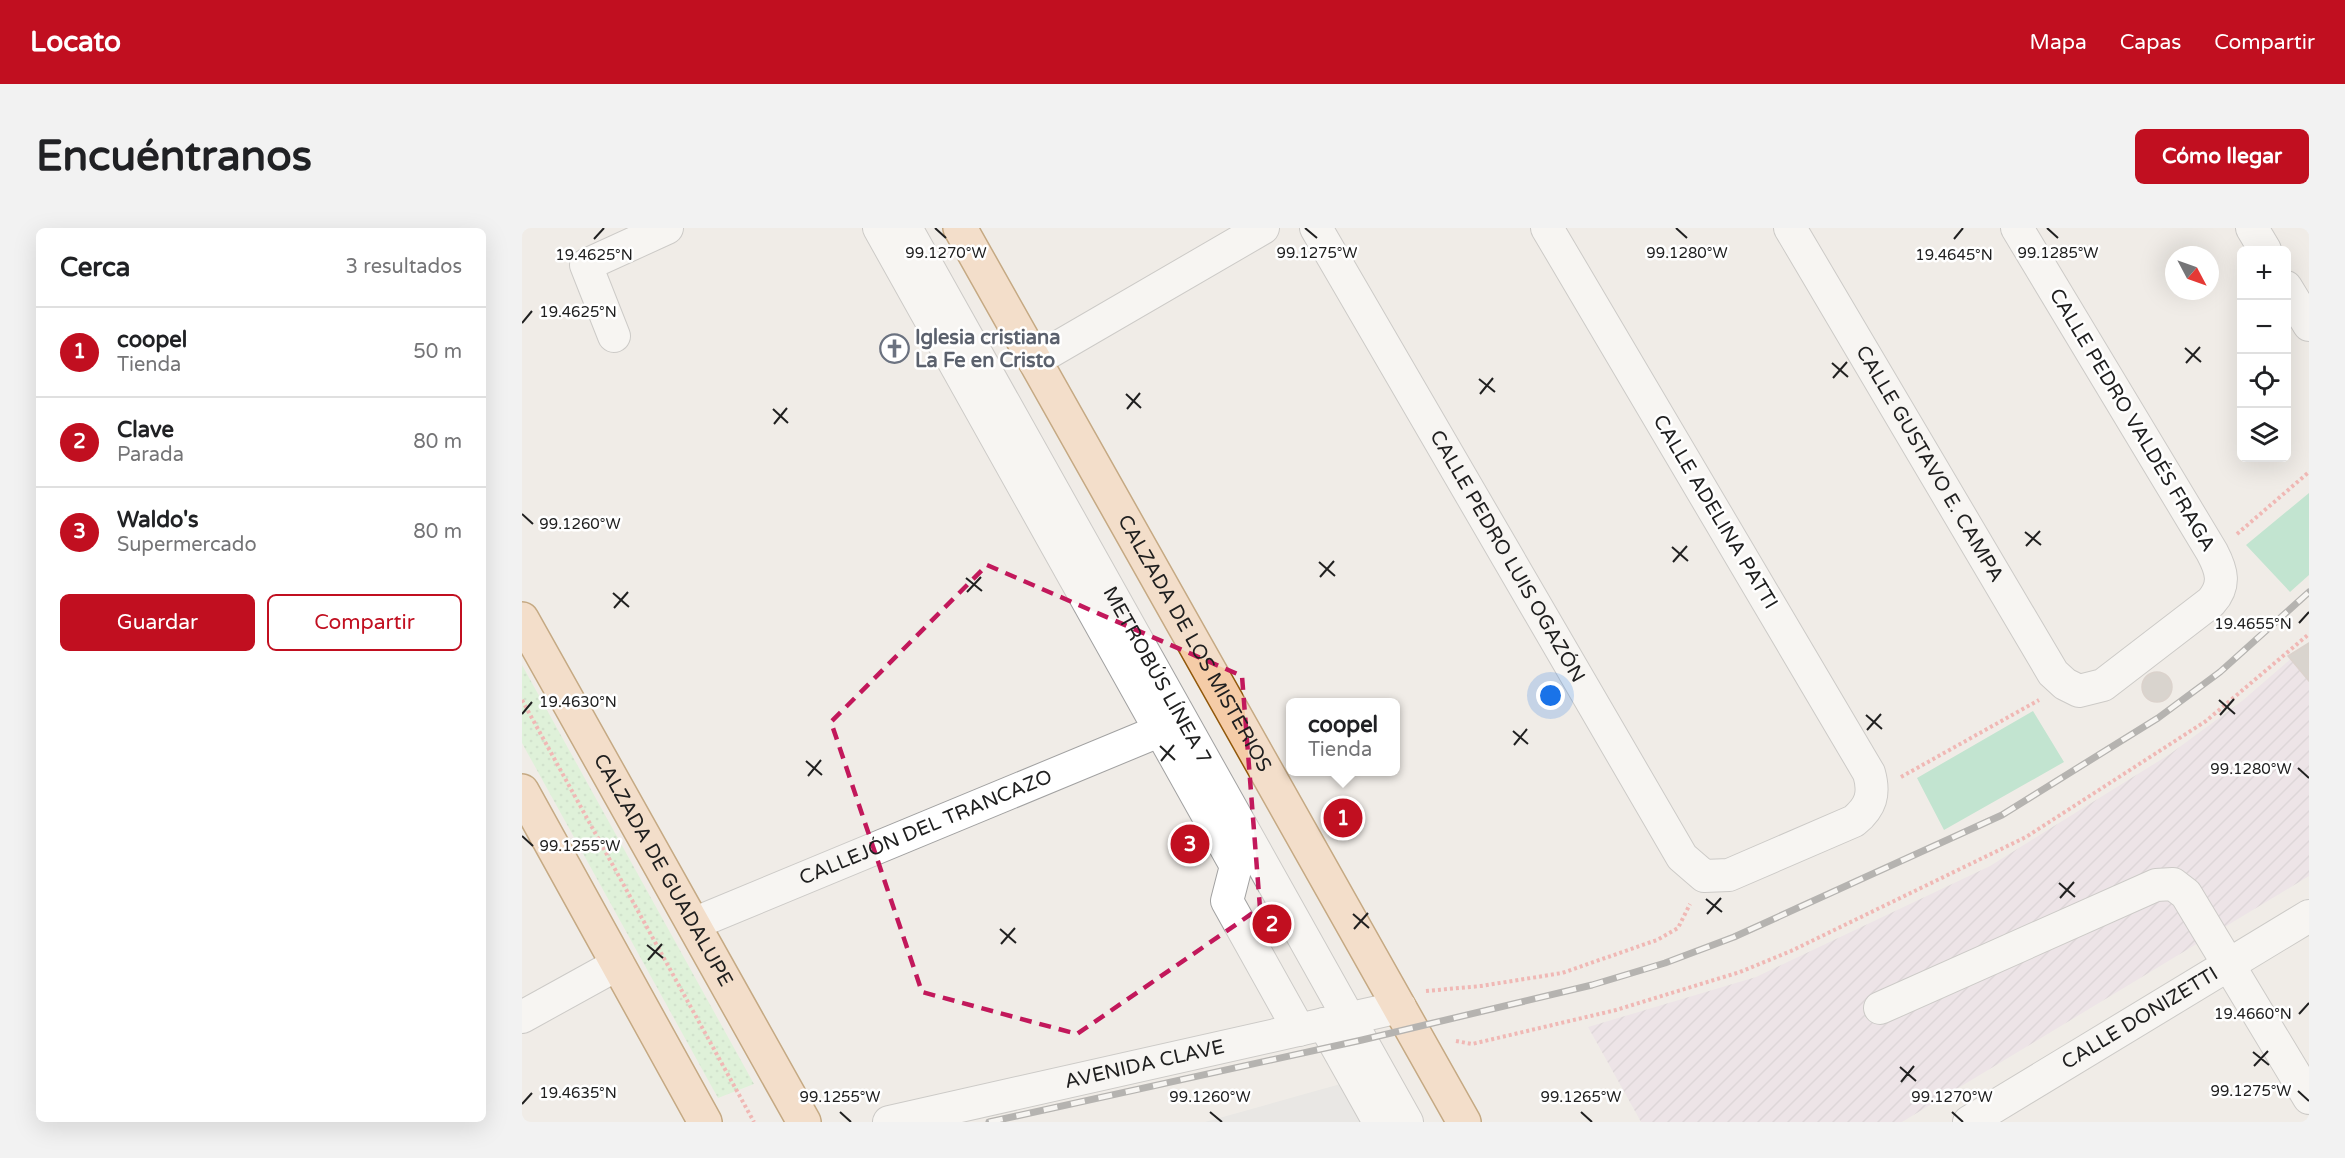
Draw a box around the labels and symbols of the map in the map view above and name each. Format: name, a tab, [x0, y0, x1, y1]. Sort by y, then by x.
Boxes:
text: 99.1270°W	[905, 244, 987, 262]
text: 99.1275°W	[1277, 244, 1357, 262]
text: 99.1280°W	[1646, 244, 1728, 262]
text: 99.1285°W	[2018, 244, 2098, 262]
text: 19.4625°N	[555, 246, 633, 264]
text: 19.4645°N	[1915, 246, 1993, 264]
north arrow	[2165, 246, 2219, 300]
street label: CALLE PEDRO VALDÉS FRAGA	[2044, 284, 2221, 556]
text: 19.4625°N	[539, 303, 617, 321]
place label: Iglesia cristiana La Fe en Cristo	[915, 326, 1060, 373]
church icon: Iglesia cristiana La Fe en Cristo	[878, 333, 910, 365]
street label: CALLE GUSTAVO E. CAMPA	[1850, 341, 2009, 586]
street label: CALLE ADELINA PATTI	[1647, 411, 1783, 613]
street label: CALLE PEDRO LUIS OGAZÓN	[1424, 426, 1590, 687]
street label: CALZADA DE LOS MISTERIOS	[1112, 511, 1276, 776]
text: 99.1260°W	[539, 515, 621, 533]
street label: METROBÚS LÍNEA 7	[1097, 582, 1216, 769]
text: 19.4655°N	[2214, 615, 2292, 633]
your location	[1536, 681, 1565, 710]
text: 19.4630°N	[539, 693, 617, 711]
street label: CALZADA DE GUADALUPE	[588, 750, 738, 991]
text: 99.1280°W	[2210, 760, 2292, 778]
street label: CALLEJÓN DEL TRANCAZO	[796, 765, 1056, 891]
pin: 1	[1324, 796, 1362, 840]
pin: 3	[1170, 822, 1210, 866]
text: 99.1255°W	[540, 837, 620, 855]
pin: 2	[1252, 902, 1292, 946]
street label: CALLE DONIZETTI	[2057, 962, 2223, 1075]
text: 19.4660°N	[2214, 1005, 2292, 1023]
street label: AVENIDA CLAVE	[1062, 1035, 1227, 1094]
text: 99.1275°W	[2211, 1082, 2291, 1100]
text: 19.4635°N	[539, 1084, 617, 1102]
text: 99.1255°W	[800, 1088, 880, 1106]
text: 99.1260°W	[1169, 1088, 1251, 1106]
text: 99.1265°W	[1541, 1088, 1621, 1106]
text: 99.1270°W	[1911, 1088, 1993, 1106]

